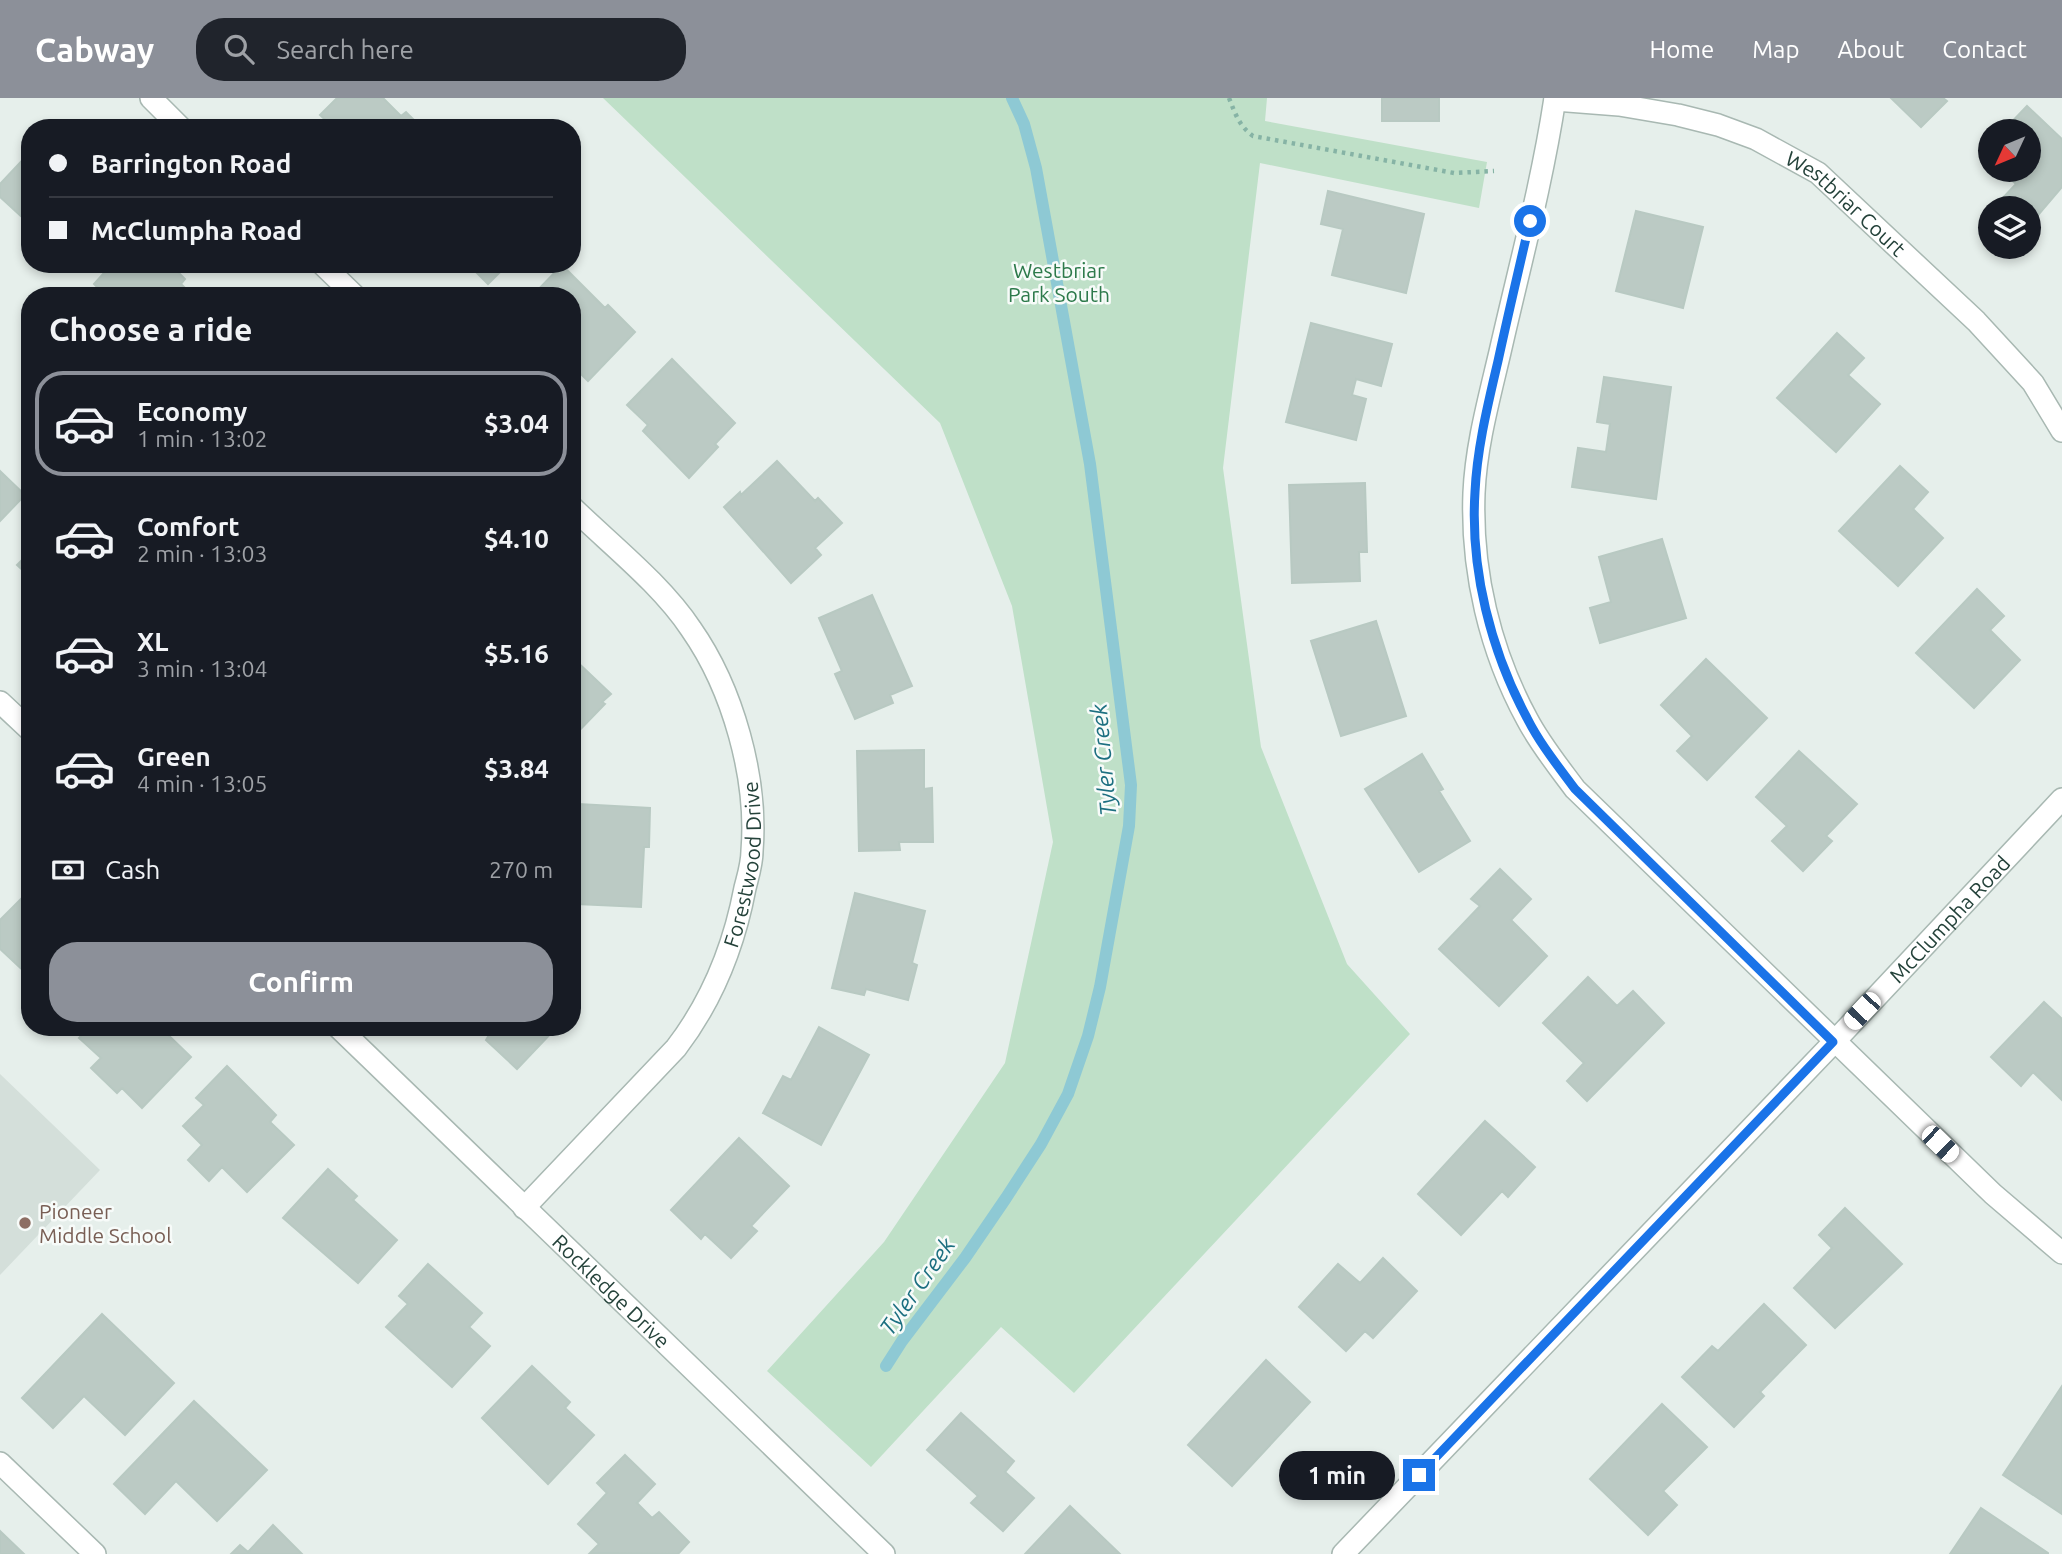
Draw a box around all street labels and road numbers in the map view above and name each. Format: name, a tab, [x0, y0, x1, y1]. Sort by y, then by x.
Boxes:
street label: Westbriar Court	[1782, 146, 1911, 261]
street label: Forestwood Drive	[718, 780, 765, 950]
street label: McClumpha Road	[1884, 851, 2015, 987]
street label: Rockledge Drive	[548, 1229, 675, 1353]

